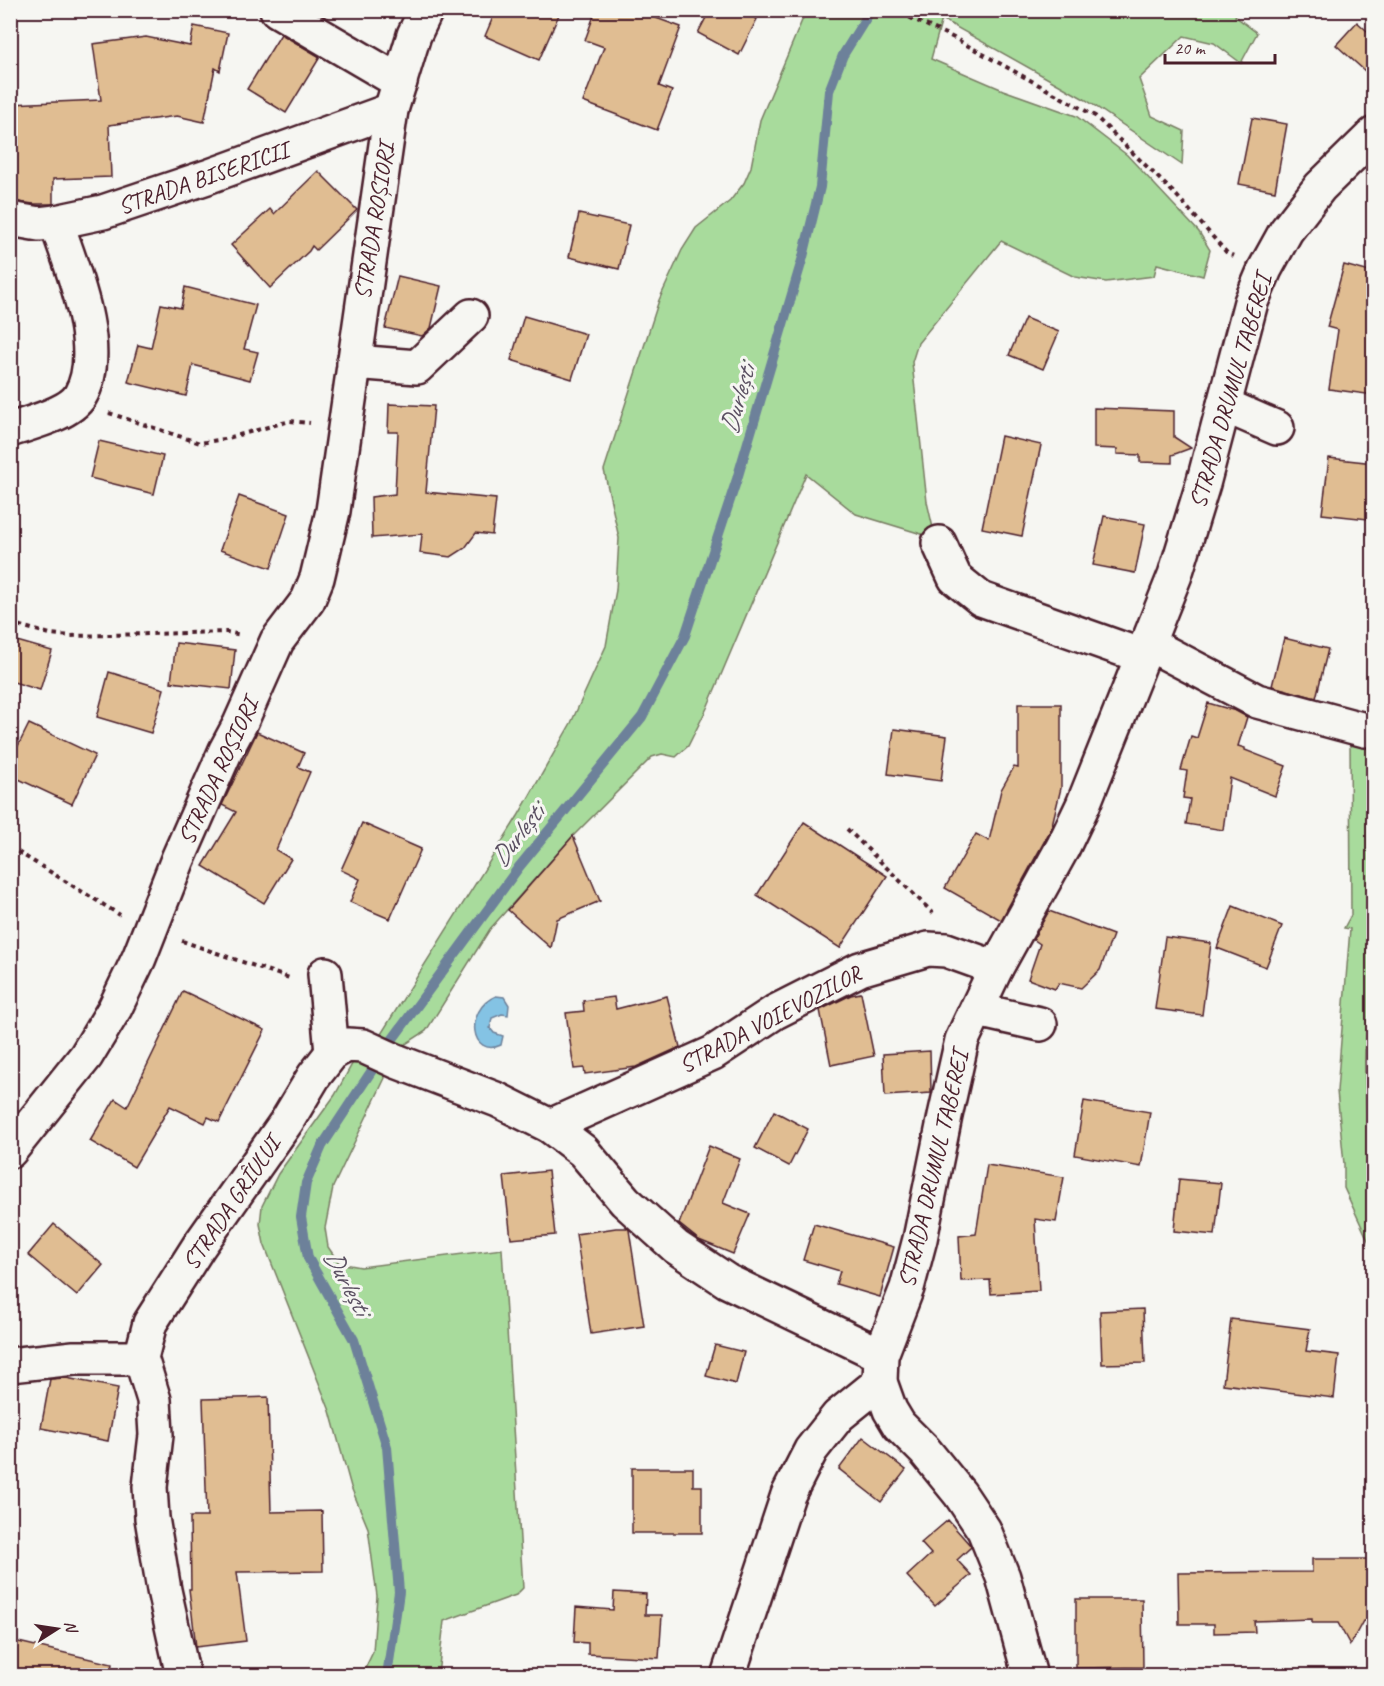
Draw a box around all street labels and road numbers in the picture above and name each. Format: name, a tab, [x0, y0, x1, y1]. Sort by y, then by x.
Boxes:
street label: STRADA BISERICII	[114, 133, 297, 221]
street label: STRADA ROȘIORI	[347, 136, 402, 301]
street label: STRADA DRUMUL TABEREI	[1182, 265, 1279, 511]
street label: STRADA ROȘIORI	[171, 689, 267, 849]
street label: STRADA VOIEVOZILOR	[674, 957, 868, 1080]
street label: STRADA DRUMUL TABEREI	[891, 1043, 976, 1290]
street label: STRADA GRÎULUI	[175, 1127, 289, 1275]

